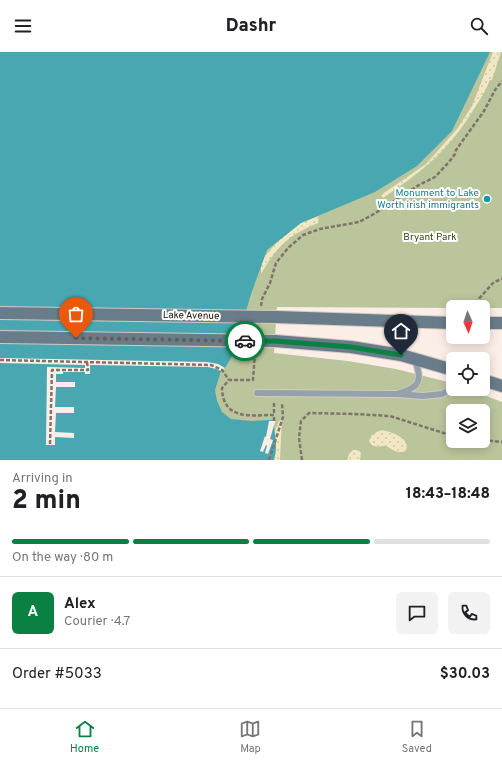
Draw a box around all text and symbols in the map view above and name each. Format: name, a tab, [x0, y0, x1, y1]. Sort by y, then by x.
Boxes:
icon: menu	[12, 15, 34, 37]
text: Dashr	[226, 15, 276, 38]
icon: search	[468, 15, 490, 37]
place label: Monument to Lake Worth irish immigrants	[377, 187, 479, 212]
marker: Monument to Lake Worth irish immigrants	[482, 194, 492, 204]
park label: Bryant Park	[403, 231, 457, 244]
pin	[59, 297, 93, 338]
north arrow	[446, 300, 490, 344]
map controls	[446, 300, 490, 448]
icon: bag	[65, 303, 87, 325]
street label: Lake Avenue	[163, 309, 219, 323]
pin	[384, 314, 418, 355]
icon: home	[390, 320, 412, 342]
courier	[225, 321, 265, 361]
icon: car	[234, 330, 256, 352]
button: locate	[446, 352, 490, 396]
button: layers	[446, 404, 490, 448]
text: Arriving in	[12, 471, 73, 487]
text: 2 min	[12, 485, 81, 518]
text: 18:43–18:48	[406, 485, 490, 504]
text: On the way · 80 m	[12, 550, 113, 566]
button: chat	[396, 592, 438, 634]
button: phone	[448, 592, 490, 634]
text: Alex	[64, 595, 96, 614]
text: A	[28, 603, 38, 622]
text: Courier · 4.7	[64, 614, 130, 630]
text: Order #5033	[12, 665, 102, 684]
text: $30.03	[440, 665, 490, 684]
tab: Home	[70, 718, 99, 756]
tab: Map	[239, 718, 261, 756]
tab: Saved	[402, 718, 432, 756]

